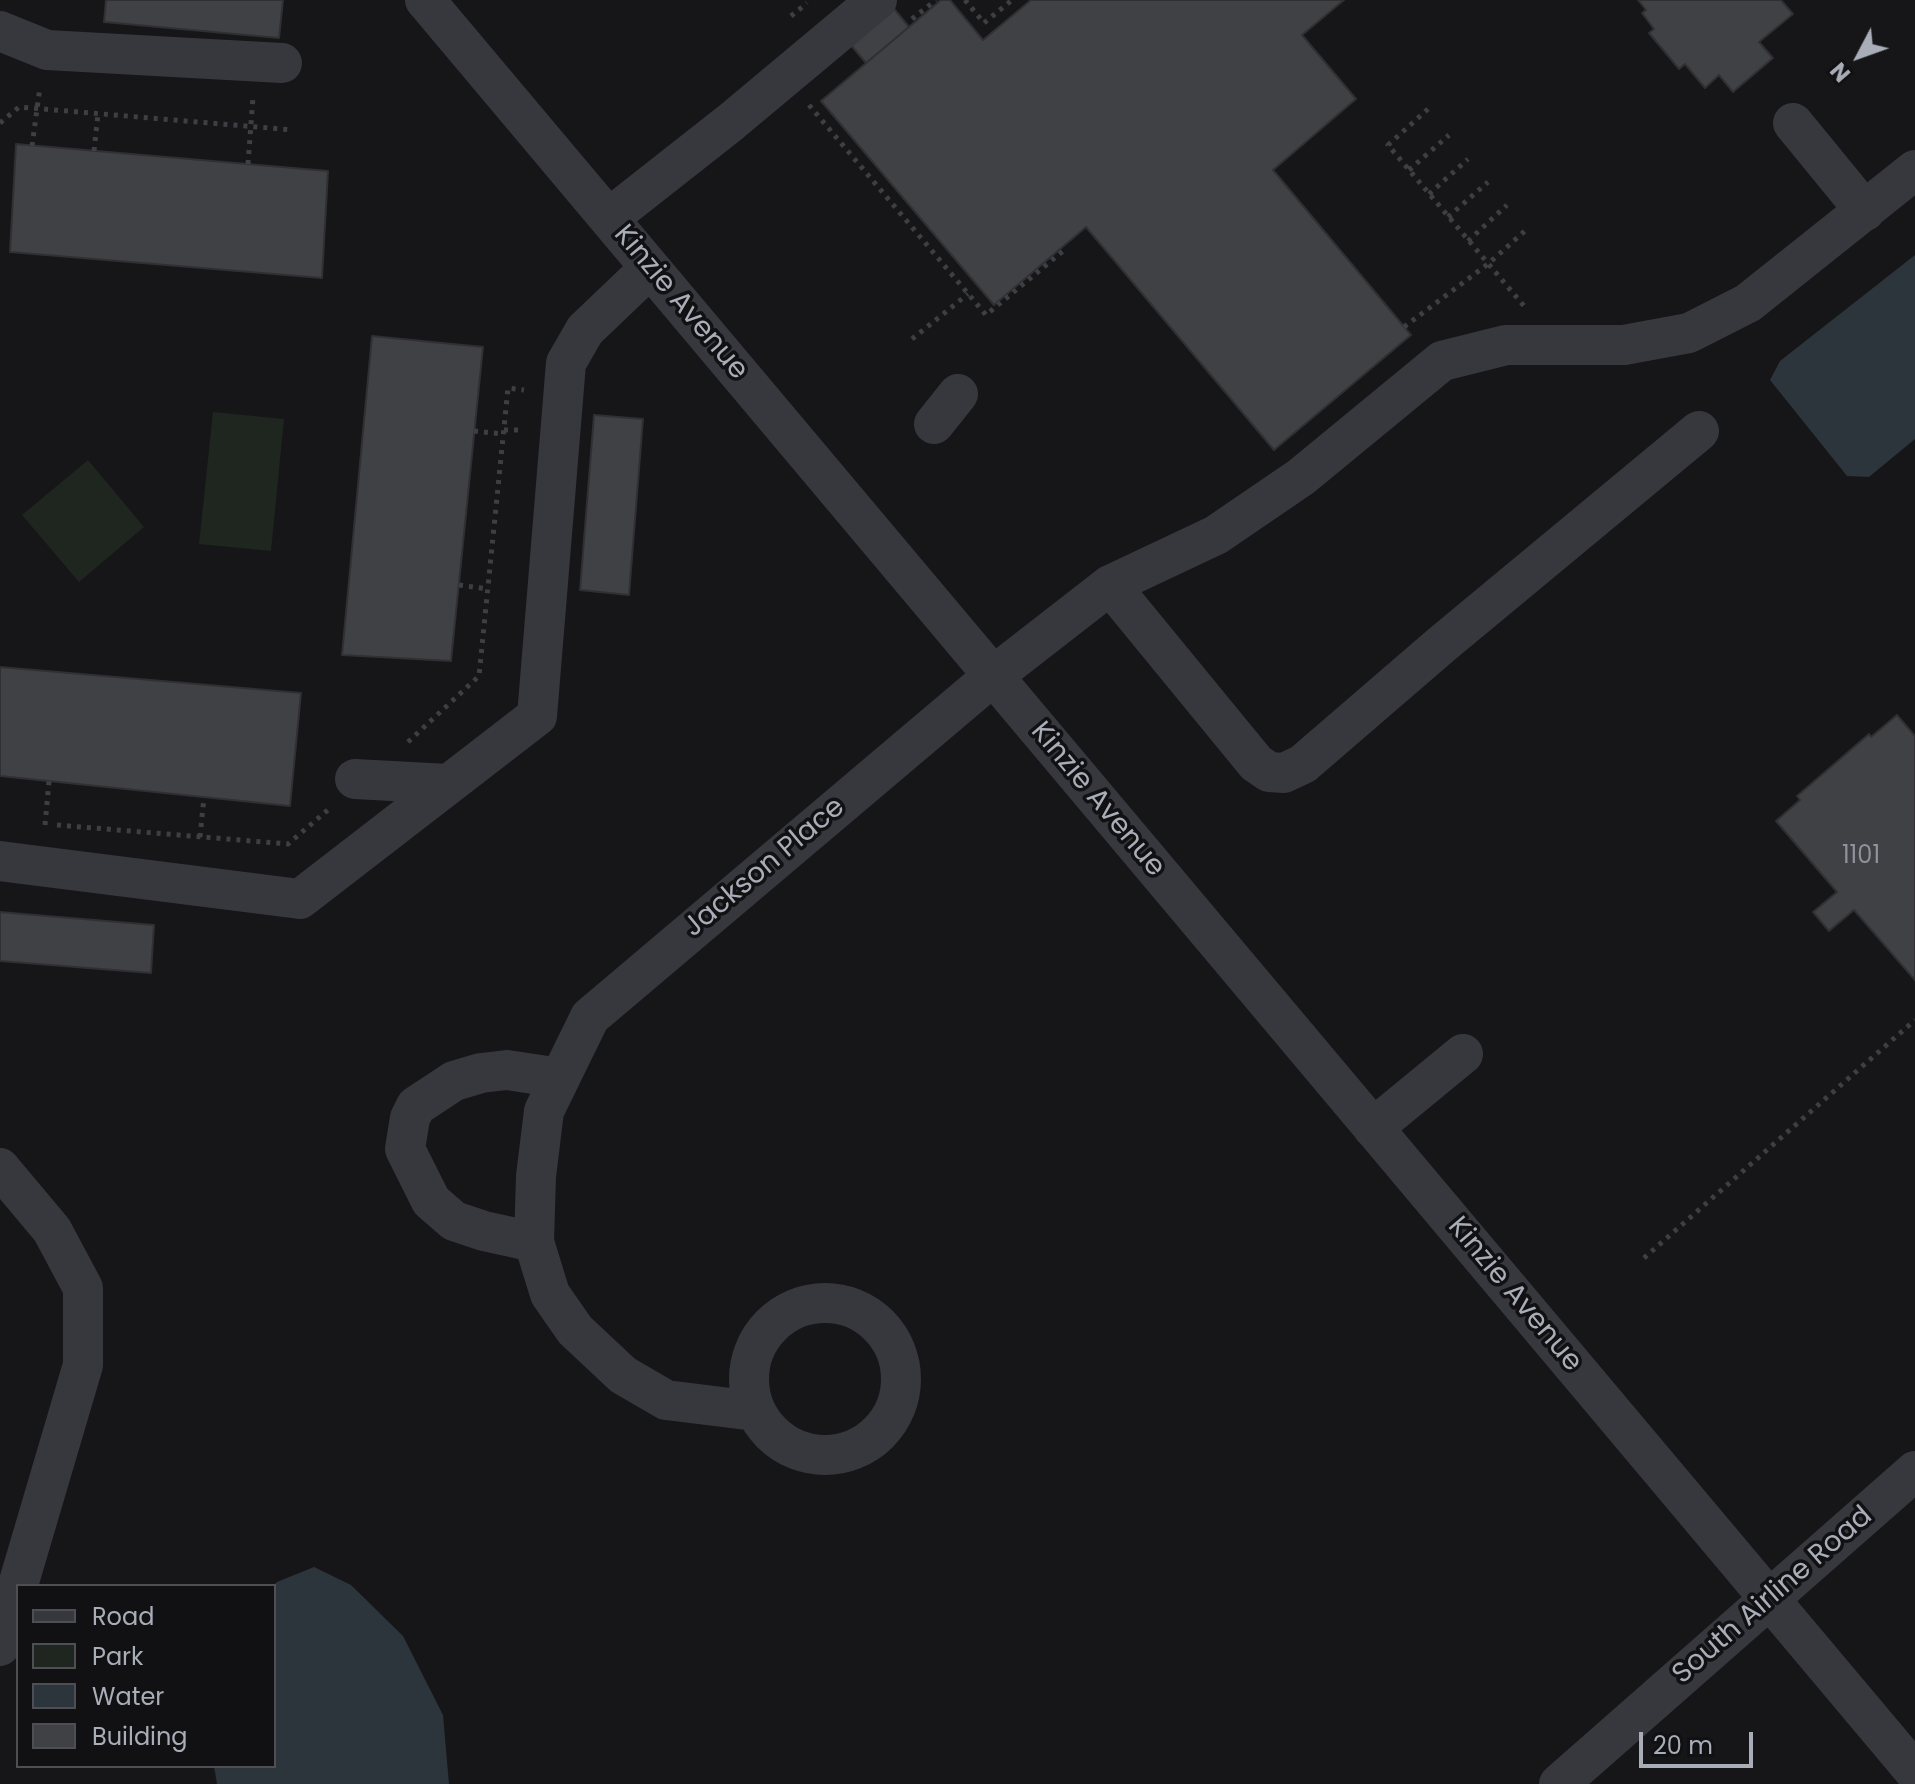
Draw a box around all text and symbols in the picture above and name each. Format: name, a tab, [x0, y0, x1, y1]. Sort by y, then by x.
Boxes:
north arrow	[1819, 16, 1899, 96]
text: N	[1823, 56, 1858, 88]
street label: Kinzie Avenue	[606, 219, 754, 387]
street label: Kinzie Avenue	[1023, 716, 1171, 884]
street label: Jackson Place	[678, 791, 852, 945]
house number: 1101	[1842, 843, 1880, 871]
street label: Kinzie Avenue	[1440, 1211, 1588, 1379]
street label: South Airline Road	[1666, 1500, 1880, 1692]
legend	[16, 1584, 276, 1768]
text: Road	[92, 1600, 154, 1633]
text: Park	[92, 1640, 143, 1673]
text: Water	[92, 1680, 164, 1713]
scale bar	[1643, 1716, 1757, 1766]
text: Building	[92, 1720, 188, 1753]
text: 20 m	[1653, 1729, 1713, 1762]

